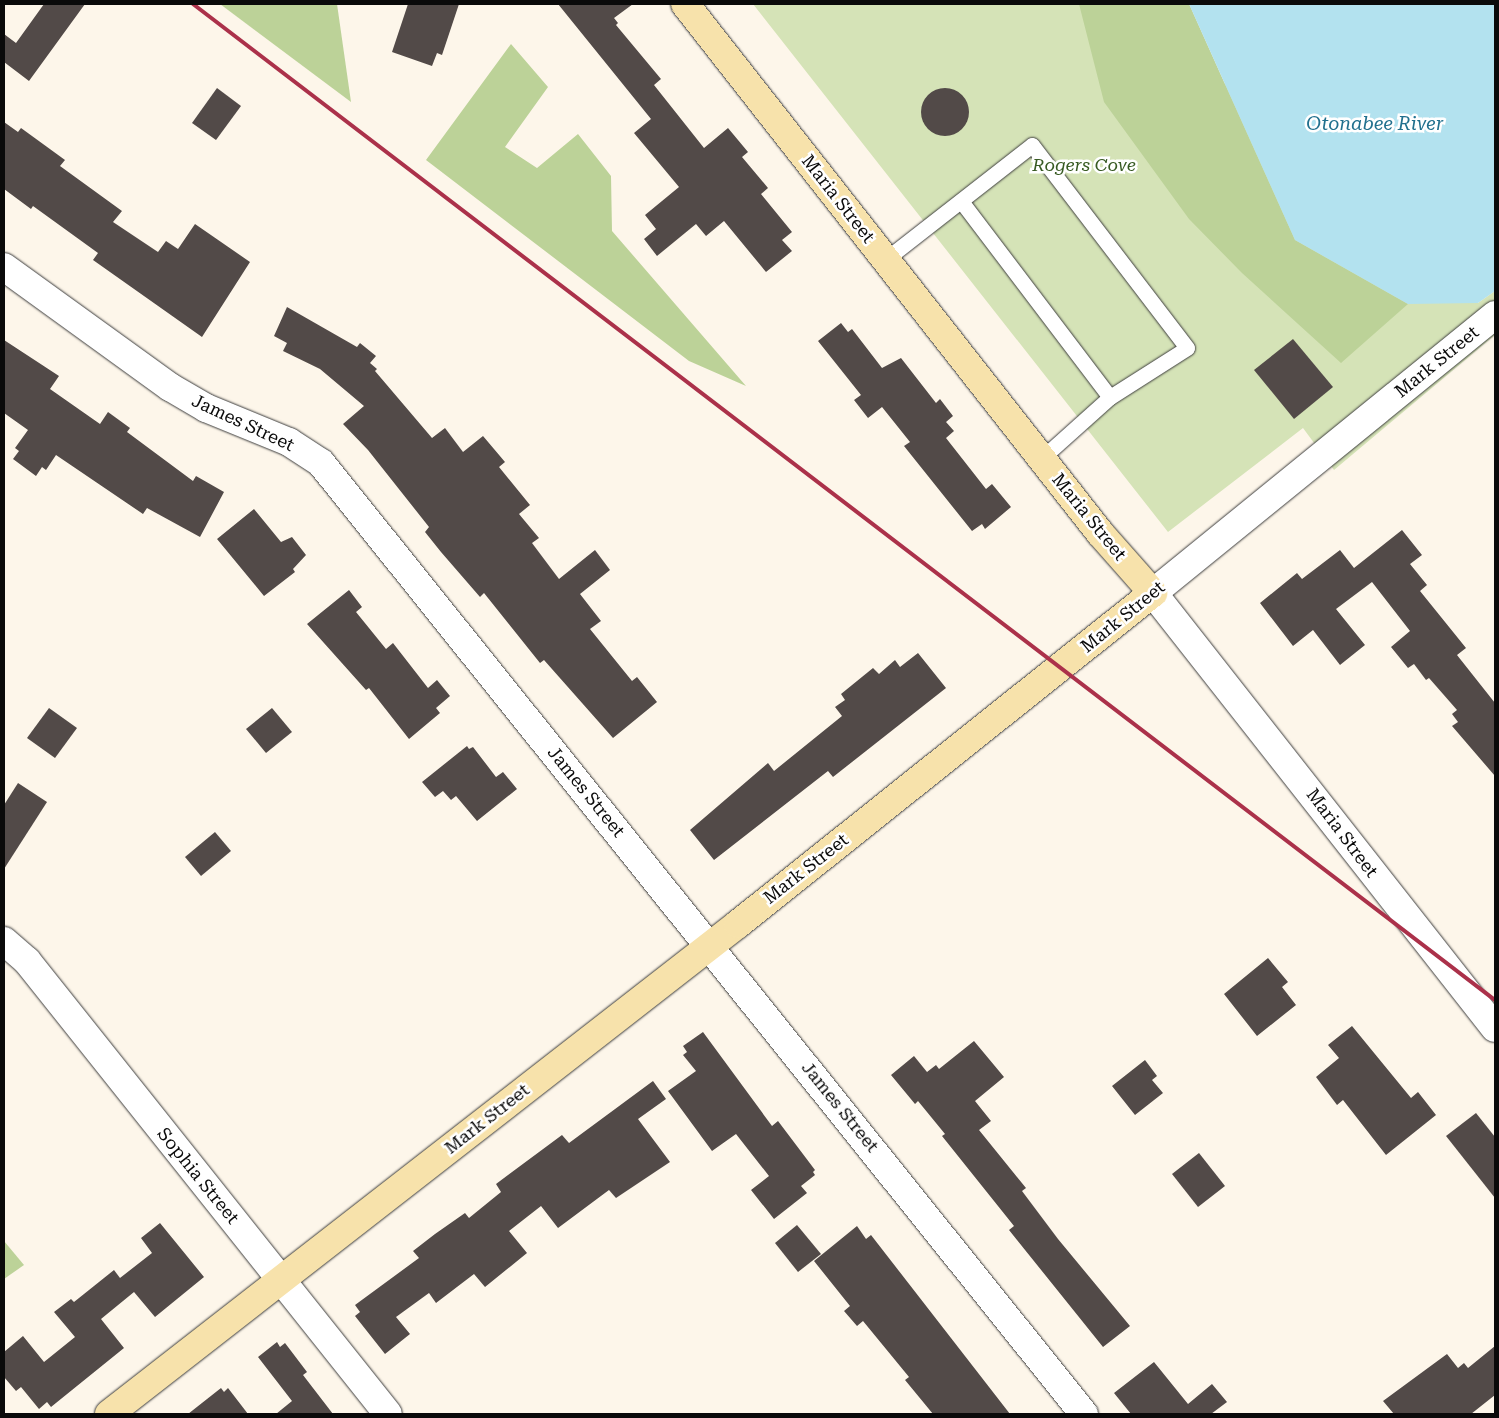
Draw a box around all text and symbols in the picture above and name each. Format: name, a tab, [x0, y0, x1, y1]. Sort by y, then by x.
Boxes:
water label: Otonabee River	[1306, 113, 1444, 135]
street label: Maria Street	[797, 151, 879, 247]
park label: Rogers Cove	[1032, 154, 1136, 176]
street label: Mark Street	[1391, 322, 1483, 402]
street label: James Street	[188, 390, 298, 456]
street label: Maria Street	[1047, 469, 1131, 565]
street label: Mark Street	[1077, 577, 1169, 657]
street label: James Street	[543, 742, 629, 842]
street label: Maria Street	[1302, 784, 1382, 882]
street label: Mark Street	[759, 829, 853, 909]
street label: James Street	[797, 1057, 883, 1157]
street label: Mark Street	[440, 1079, 534, 1159]
street label: Sophia Street	[153, 1124, 243, 1228]

